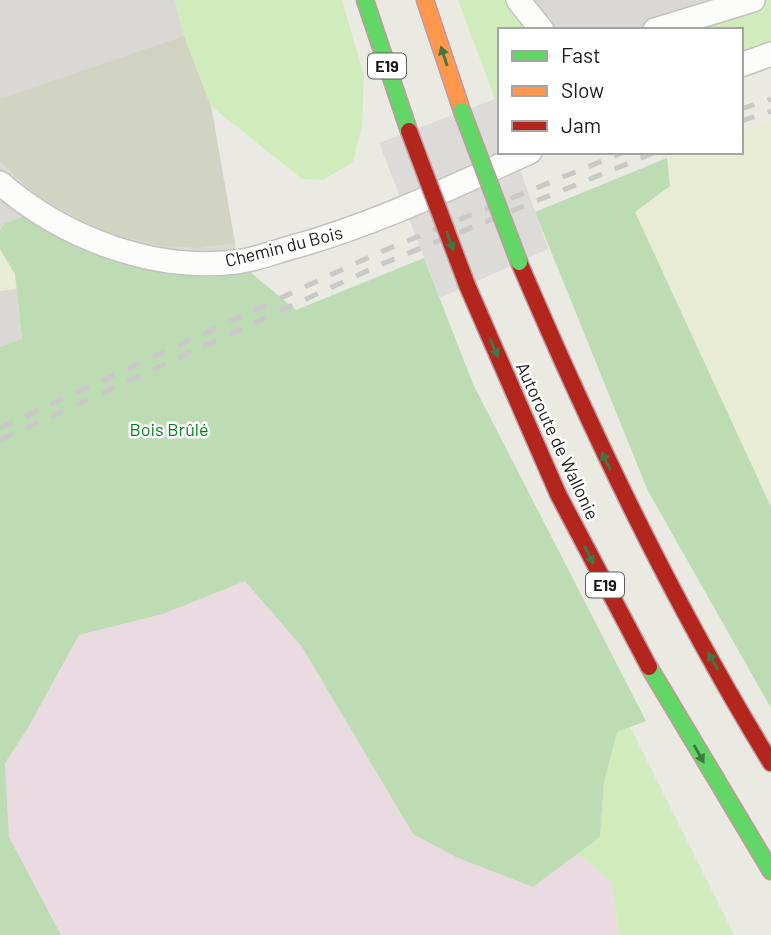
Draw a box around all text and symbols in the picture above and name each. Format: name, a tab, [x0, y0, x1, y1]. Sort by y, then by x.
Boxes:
legend	[498, 28, 743, 154]
text: Fast	[561, 42, 601, 67]
one-way arrow	[438, 45, 449, 66]
road number: E19	[368, 54, 406, 78]
text: Slow	[561, 77, 604, 102]
text: Jam	[561, 112, 601, 137]
street label: Chemin du Bois	[223, 221, 345, 271]
one-way arrow	[445, 231, 456, 252]
one-way arrow	[488, 338, 500, 358]
street label: Autoroute de Wallonie	[512, 358, 604, 523]
park label: Bois Brûlé	[129, 418, 209, 440]
one-way arrow	[600, 451, 612, 471]
one-way arrow	[583, 545, 595, 565]
road number: E19	[586, 572, 624, 598]
one-way arrow	[707, 652, 719, 671]
one-way arrow	[693, 744, 704, 764]

